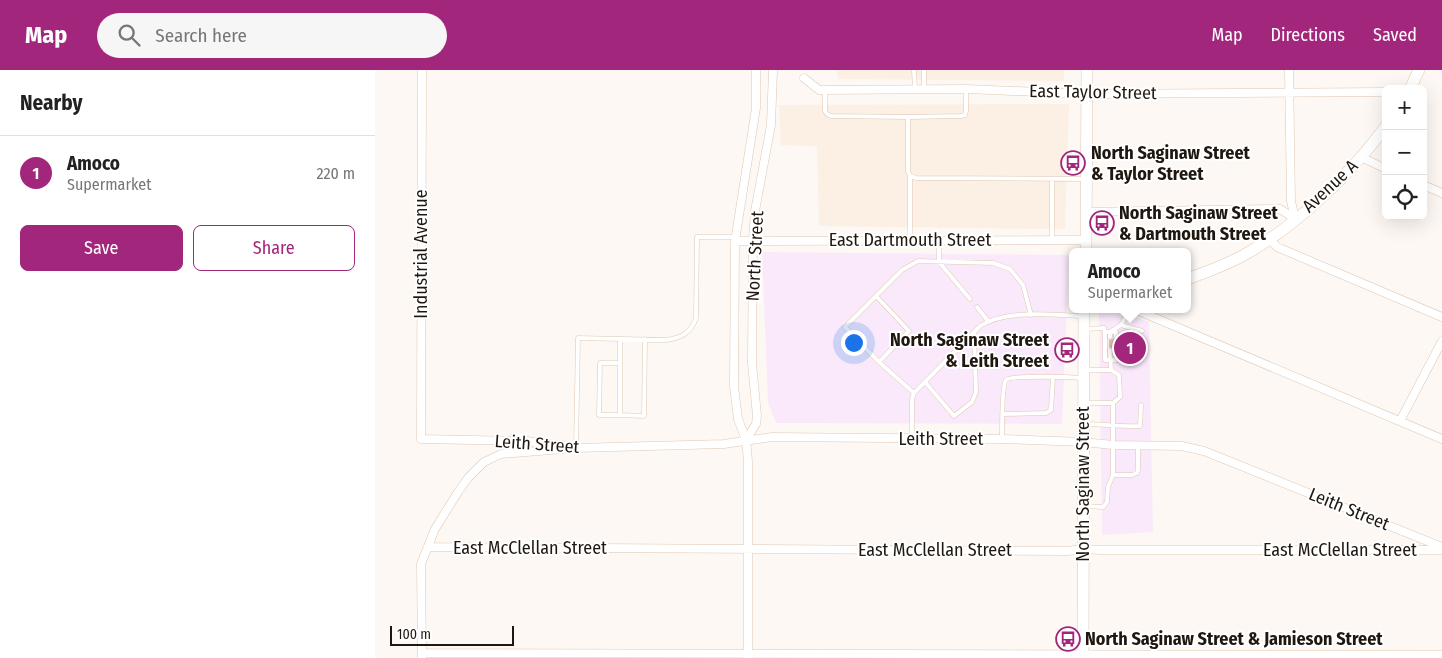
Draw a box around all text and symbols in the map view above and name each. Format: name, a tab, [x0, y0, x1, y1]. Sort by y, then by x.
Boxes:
search box	[97, 13, 447, 58]
text: Map	[25, 21, 67, 49]
icon: search	[115, 21, 143, 49]
text: Search here	[155, 24, 247, 47]
text: Map	[1211, 24, 1243, 46]
text: Directions	[1271, 24, 1345, 46]
text: Saved	[1373, 24, 1417, 46]
street label: East Taylor Street	[1029, 80, 1157, 104]
map controls	[1382, 85, 1427, 220]
button: +	[1382, 85, 1427, 130]
text: Nearby	[20, 90, 82, 116]
button: −	[1382, 130, 1427, 175]
place label: North Saginaw Street & Taylor Street	[1091, 142, 1251, 185]
bus stop icon: North Saginaw Street & Taylor Street	[1060, 150, 1086, 176]
text: Amoco	[67, 152, 120, 175]
street label: Avenue A	[1298, 154, 1363, 217]
text: 1	[33, 164, 39, 183]
text: 220 m	[316, 164, 355, 183]
text: Supermarket	[67, 175, 151, 194]
button: locate	[1382, 175, 1427, 220]
street label: Industrial Avenue	[410, 189, 432, 319]
place label: North Saginaw Street & Dartmouth Street	[1119, 202, 1279, 245]
street label: North Street	[742, 210, 768, 302]
bus stop icon: North Saginaw Street & Dartmouth Street	[1089, 210, 1115, 236]
button: Save	[20, 225, 183, 271]
button: Share	[193, 225, 355, 271]
street label: East Dartmouth Street	[829, 229, 991, 251]
popup	[1069, 248, 1191, 313]
text: Amoco	[1088, 260, 1141, 283]
text: Supermarket	[1088, 283, 1172, 302]
place label: North Saginaw Street & Leith Street	[890, 329, 1050, 372]
pin: 1	[1114, 329, 1146, 367]
your location	[841, 330, 867, 356]
bus stop icon: North Saginaw Street & Leith Street	[1054, 337, 1080, 363]
street label: North Saginaw Street	[1072, 406, 1094, 562]
street label: Leith Street	[899, 428, 984, 450]
street label: Leith Street	[494, 430, 580, 458]
street label: Leith Street	[1306, 483, 1393, 535]
street label: East McClellan Street	[453, 537, 607, 559]
street label: East McClellan Street	[858, 539, 1012, 561]
street label: East McClellan Street	[1263, 539, 1417, 561]
scale bar	[390, 623, 514, 646]
text: 100 m	[397, 626, 431, 643]
bus stop icon: North Saginaw Street & Jamieson Street	[1055, 626, 1081, 652]
place label: North Saginaw Street & Jamieson Street	[1085, 628, 1383, 650]

